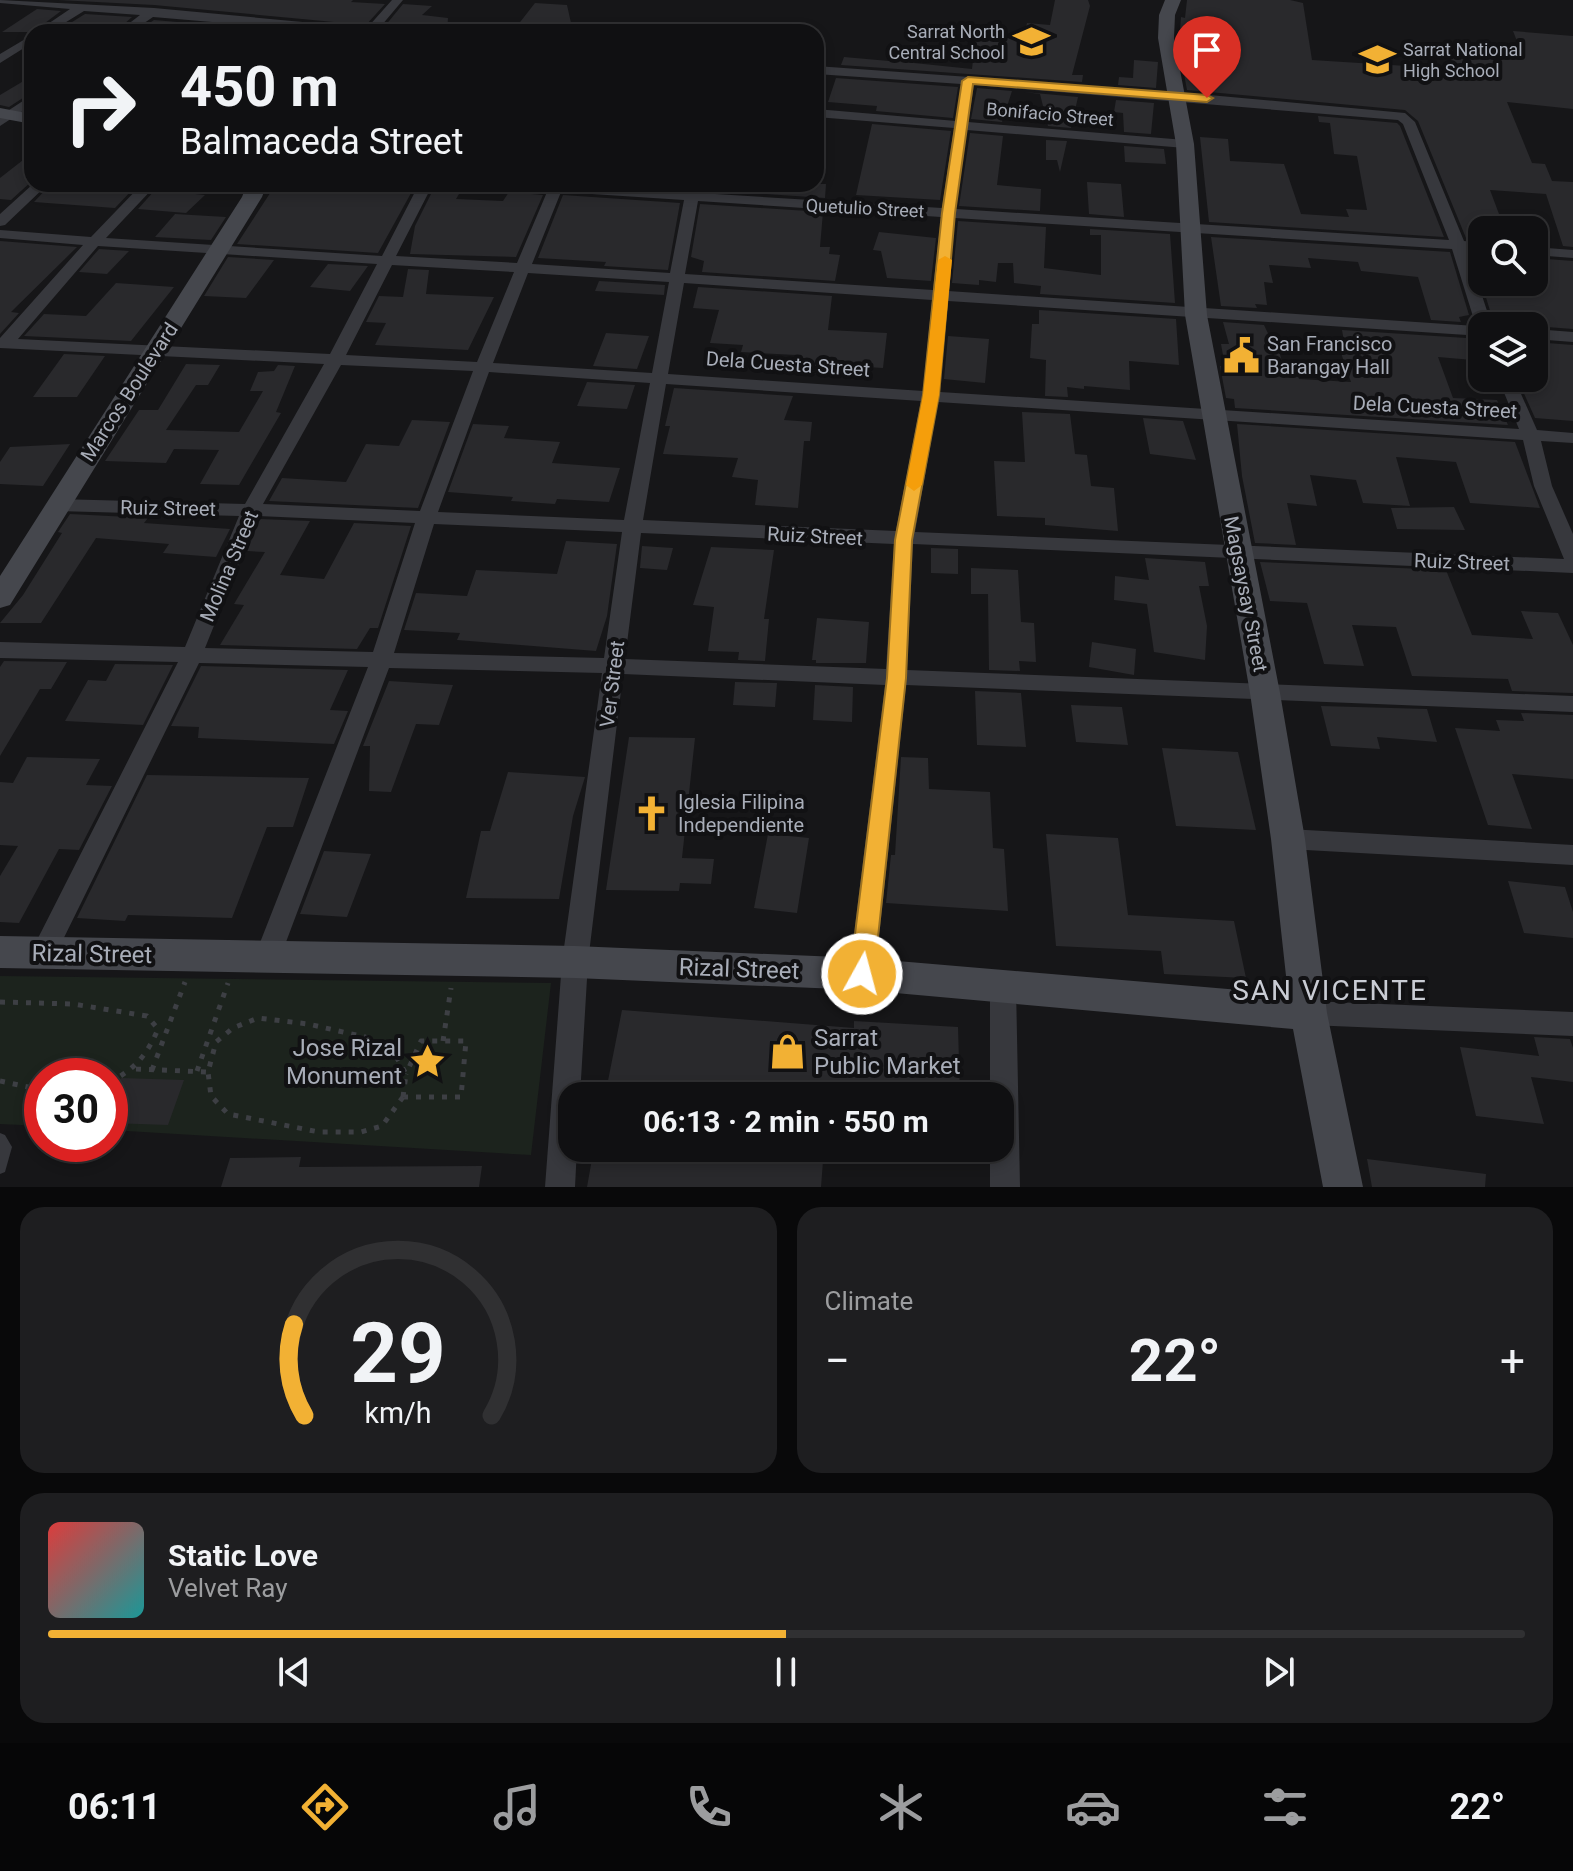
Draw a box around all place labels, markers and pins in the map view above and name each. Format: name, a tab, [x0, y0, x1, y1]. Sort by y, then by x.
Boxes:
pin	[1173, 16, 1241, 98]
place label: Sarrat North Central School	[889, 21, 1005, 63]
school or university icon: Sarrat North Central School	[1012, 22, 1050, 60]
place label: Sarrat National High School	[1403, 39, 1523, 81]
school or university icon: Sarrat National High School	[1358, 40, 1396, 78]
place label: San Francisco Barangay Hall	[1267, 332, 1392, 379]
public building icon: San Francisco Barangay Hall	[1222, 337, 1260, 375]
place label: Iglesia Filipina Independiente	[678, 790, 805, 837]
church icon: Iglesia Filipina Independiente	[633, 795, 671, 833]
place label: Sarrat Public Market	[814, 1024, 961, 1080]
shop icon: Sarrat Public Market	[769, 1033, 807, 1071]
place label: Jose Rizal Monument	[286, 1034, 402, 1090]
place icon: Jose Rizal Monument	[409, 1043, 447, 1081]

